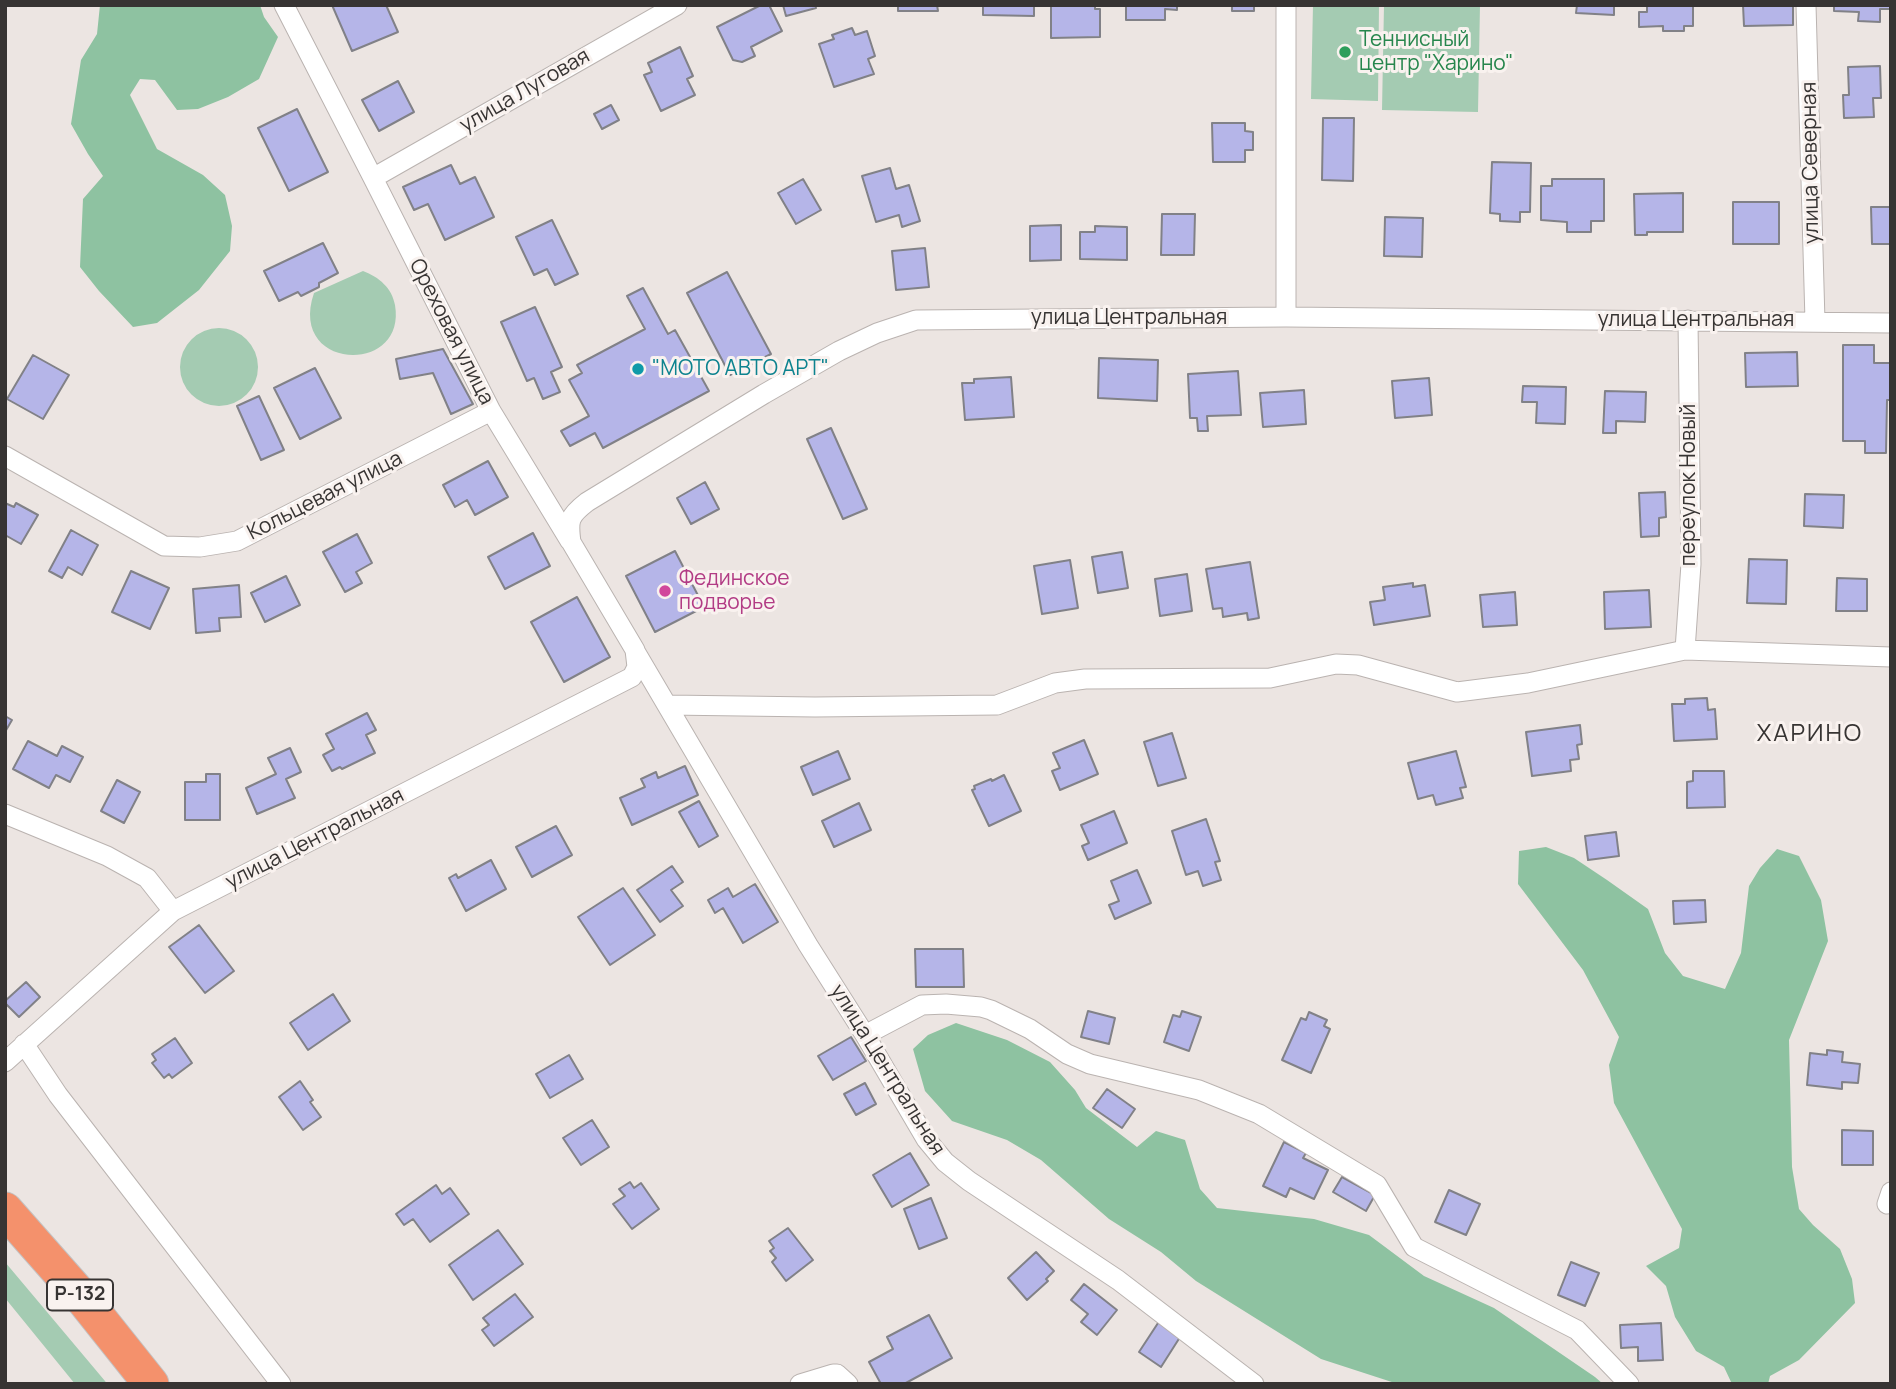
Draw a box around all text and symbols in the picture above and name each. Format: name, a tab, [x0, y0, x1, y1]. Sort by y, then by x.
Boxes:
place label: Теннисный центр "Харино"	[1359, 27, 1513, 77]
street label: улица Луговая	[456, 44, 594, 138]
marker: Теннисный центр "Харино"	[1337, 44, 1353, 60]
street label: улица Северная	[1797, 82, 1825, 244]
street label: Ореховая улица	[403, 255, 499, 409]
street label: улица Центральная	[1031, 305, 1227, 331]
street label: улица Центральная	[1598, 307, 1794, 333]
place label: "МОТО АВТО АРТ"	[652, 356, 829, 382]
marker: "МОТО АВТО АРТ"	[630, 361, 646, 377]
street label: переулок Новый	[1676, 404, 1702, 566]
street label: Кольцевая улица	[243, 446, 407, 546]
place label: Фединское подворье	[679, 566, 790, 616]
marker: Фединское подворье	[657, 583, 673, 599]
district label: ХАРИНО	[1758, 720, 1862, 748]
street label: улица Центральная	[222, 783, 408, 895]
street label: улица Центральная	[824, 980, 950, 1160]
road number: Р-132	[47, 1280, 113, 1310]

